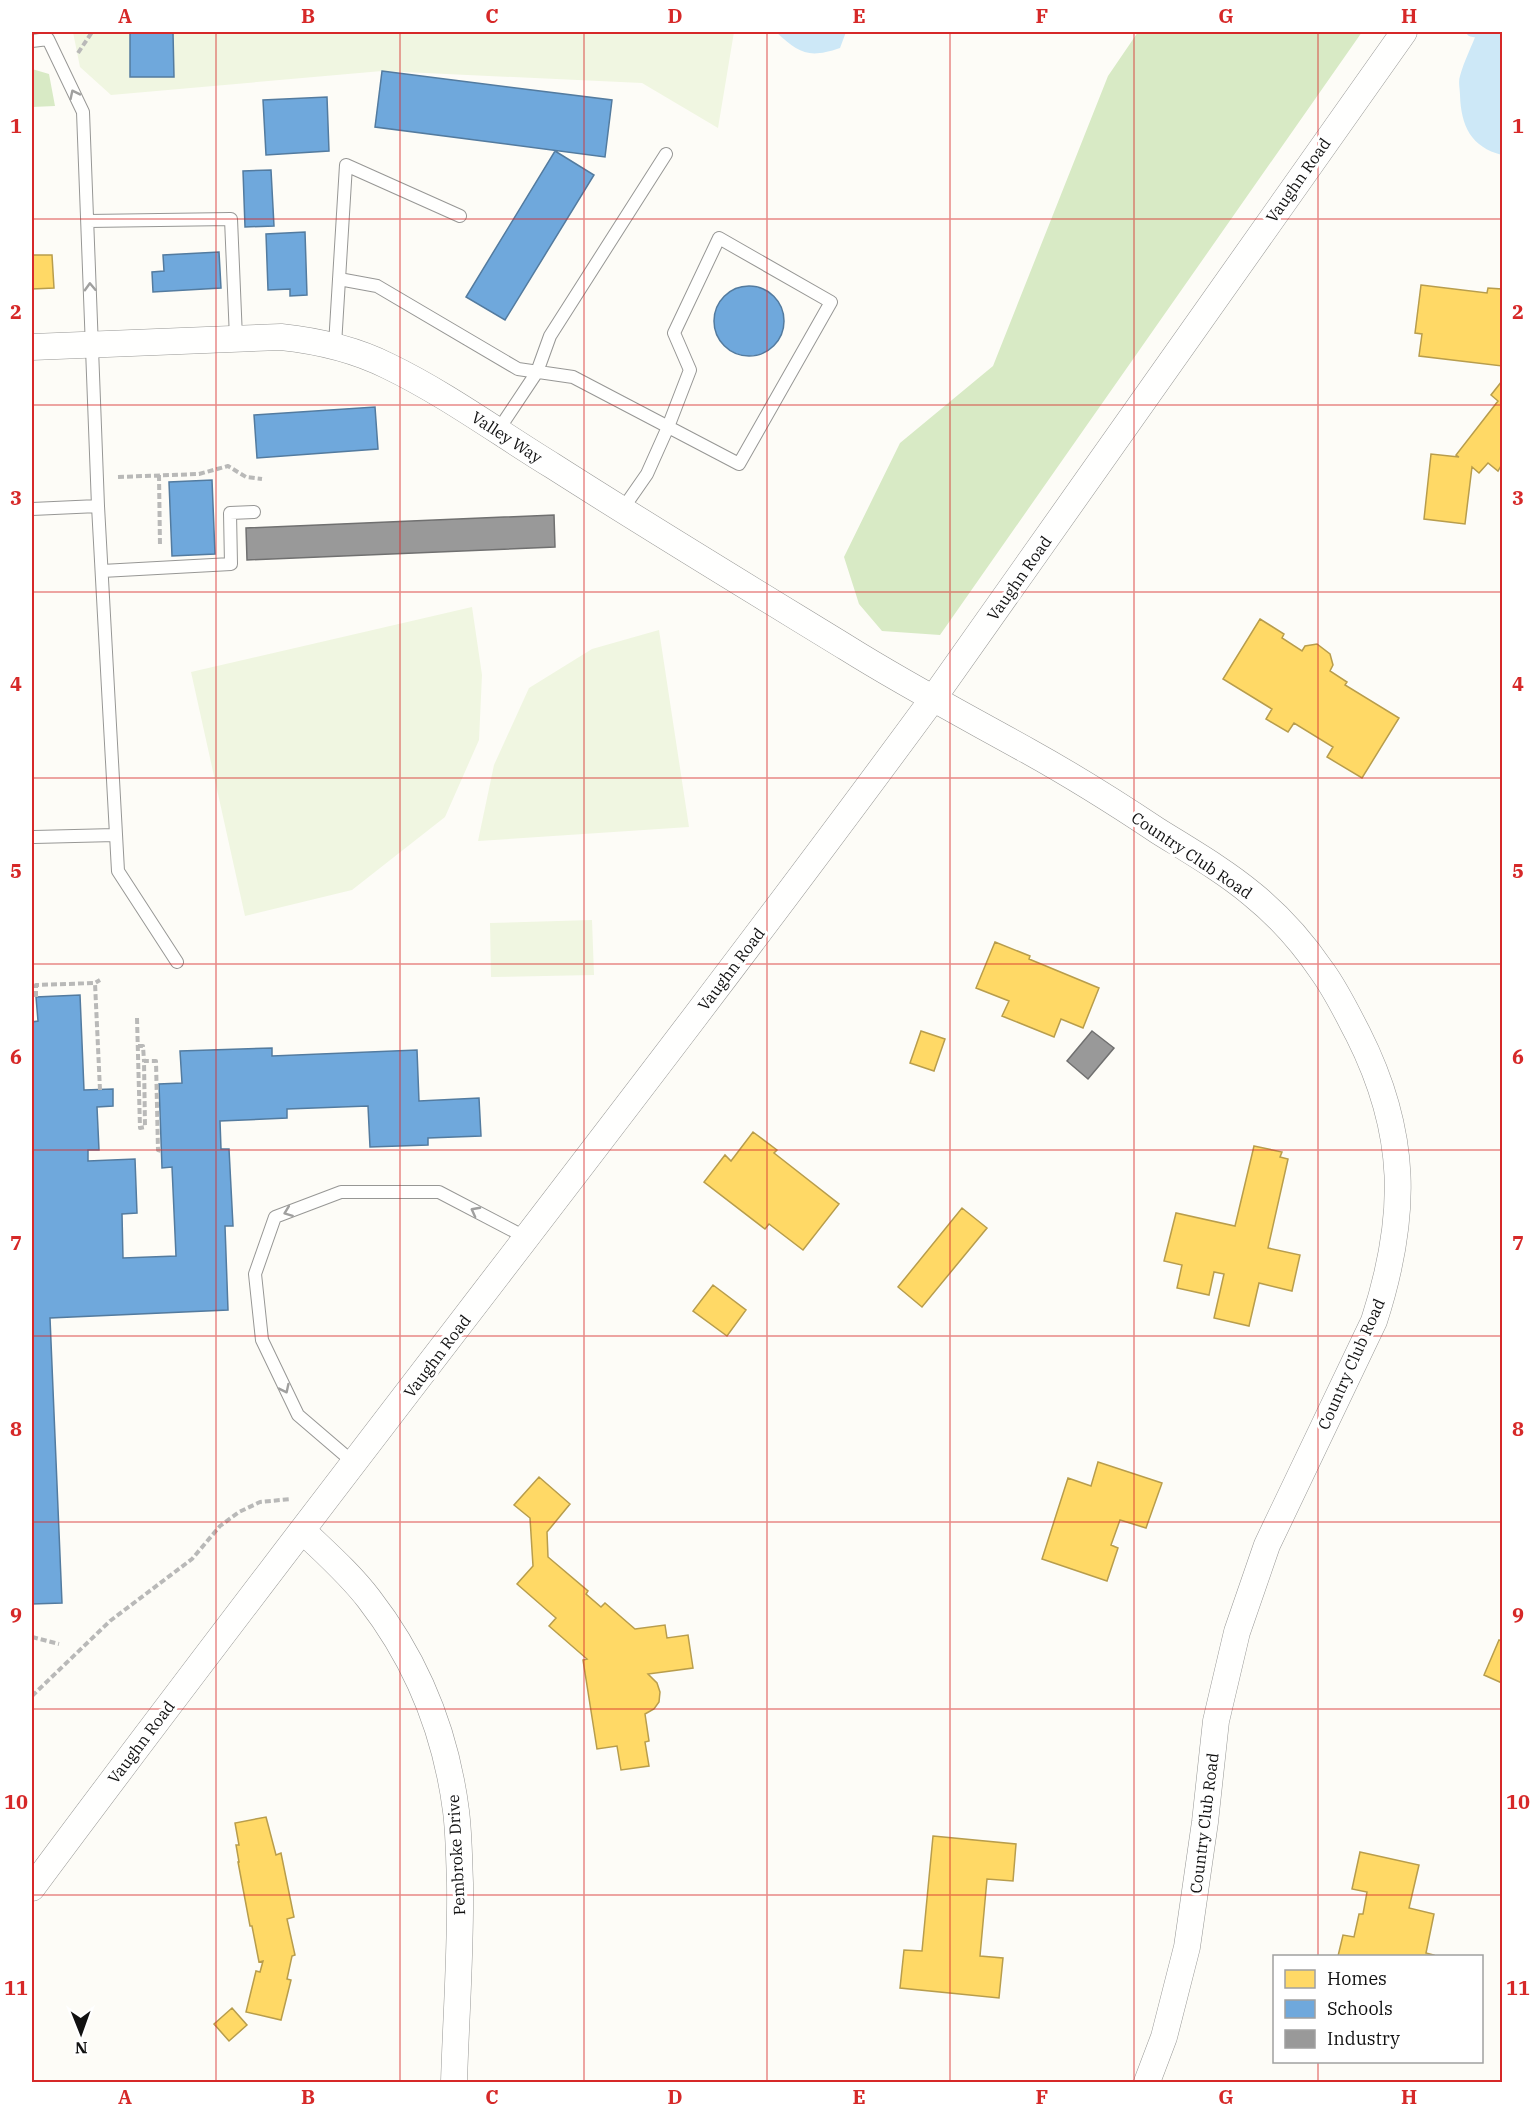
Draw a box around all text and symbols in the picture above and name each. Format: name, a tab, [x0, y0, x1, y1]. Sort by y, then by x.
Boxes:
text: A	[118, 2, 132, 29]
text: B	[301, 2, 315, 29]
text: C	[485, 2, 499, 29]
text: D	[667, 2, 683, 29]
text: E	[852, 2, 866, 29]
text: F	[1036, 2, 1048, 29]
text: G	[1218, 2, 1234, 29]
text: H	[1401, 2, 1417, 29]
one-way arrow	[70, 89, 82, 100]
text: 1	[10, 112, 22, 139]
text: 1	[1512, 112, 1524, 139]
street label: Vaughn Road	[1261, 134, 1335, 226]
one-way arrow	[83, 282, 96, 291]
text: 2	[10, 298, 22, 325]
text: 2	[1512, 298, 1524, 325]
street label: Valley Way	[468, 407, 547, 468]
text: 3	[10, 484, 22, 511]
text: 3	[1512, 484, 1524, 511]
street label: Vaughn Road	[982, 532, 1056, 624]
text: 4	[10, 670, 22, 697]
text: 4	[1512, 670, 1524, 697]
street label: Country Club Road	[1128, 807, 1256, 903]
text: 5	[10, 857, 22, 884]
text: 5	[1512, 857, 1524, 884]
street label: Vaughn Road	[693, 923, 769, 1015]
text: 6	[10, 1043, 22, 1070]
text: 6	[1512, 1043, 1524, 1070]
one-way arrow	[283, 1205, 294, 1217]
one-way arrow	[471, 1207, 481, 1218]
text: 7	[10, 1229, 22, 1256]
text: 7	[1512, 1229, 1524, 1256]
street label: Country Club Road	[1313, 1295, 1389, 1433]
street label: Vaughn Road	[399, 1310, 475, 1402]
one-way arrow	[278, 1382, 290, 1393]
text: 8	[10, 1415, 22, 1442]
text: 8	[1512, 1415, 1524, 1442]
text: 9	[10, 1601, 22, 1628]
text: 9	[1512, 1601, 1524, 1628]
street label: Vaughn Road	[103, 1696, 179, 1788]
street label: Country Club Road	[1185, 1751, 1223, 1894]
text: 10	[4, 1788, 28, 1815]
text: 10	[1506, 1788, 1530, 1815]
street label: Pembroke Drive	[443, 1794, 469, 1916]
legend	[1273, 1955, 1483, 2063]
text: Homes	[1327, 1967, 1387, 1990]
text: 11	[4, 1974, 28, 2001]
text: 11	[1506, 1974, 1530, 2001]
text: Schools	[1327, 1997, 1393, 2020]
north arrow	[51, 2003, 111, 2063]
text: Industry	[1327, 2027, 1400, 2050]
text: N	[75, 2038, 88, 2058]
text: A	[118, 2083, 132, 2110]
text: B	[301, 2083, 315, 2110]
text: C	[485, 2083, 499, 2110]
text: D	[667, 2083, 683, 2110]
text: E	[852, 2083, 866, 2110]
text: F	[1036, 2083, 1048, 2110]
text: G	[1218, 2083, 1234, 2110]
text: H	[1401, 2083, 1417, 2110]

